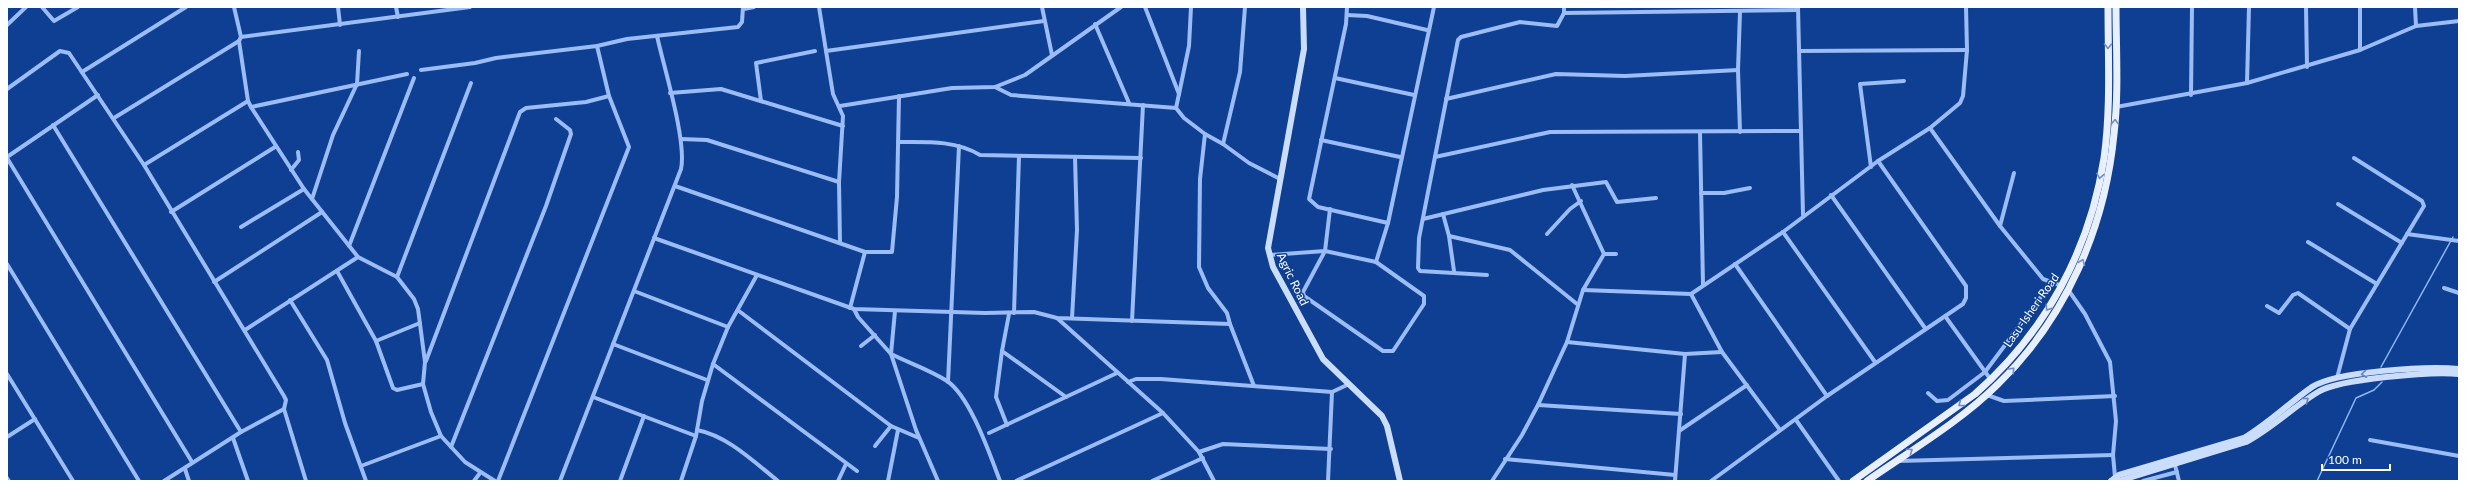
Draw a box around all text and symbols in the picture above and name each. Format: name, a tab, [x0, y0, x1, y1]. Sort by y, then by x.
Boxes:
one-way arrow	[2104, 43, 2112, 49]
one-way arrow	[2111, 119, 2119, 125]
one-way arrow	[2097, 172, 2105, 179]
street label: Agric Road	[1274, 250, 1312, 308]
one-way arrow	[2078, 258, 2086, 265]
street label: Lasu-Isheri Road	[2000, 270, 2062, 350]
one-way arrow	[2045, 304, 2053, 311]
one-way arrow	[2007, 367, 2014, 375]
one-way arrow	[2361, 370, 2367, 379]
one-way arrow	[2302, 398, 2309, 405]
one-way arrow	[1959, 399, 1966, 406]
scale bar	[2322, 446, 2390, 472]
one-way arrow	[1906, 448, 1913, 456]
text: 100 m	[2328, 452, 2362, 467]

